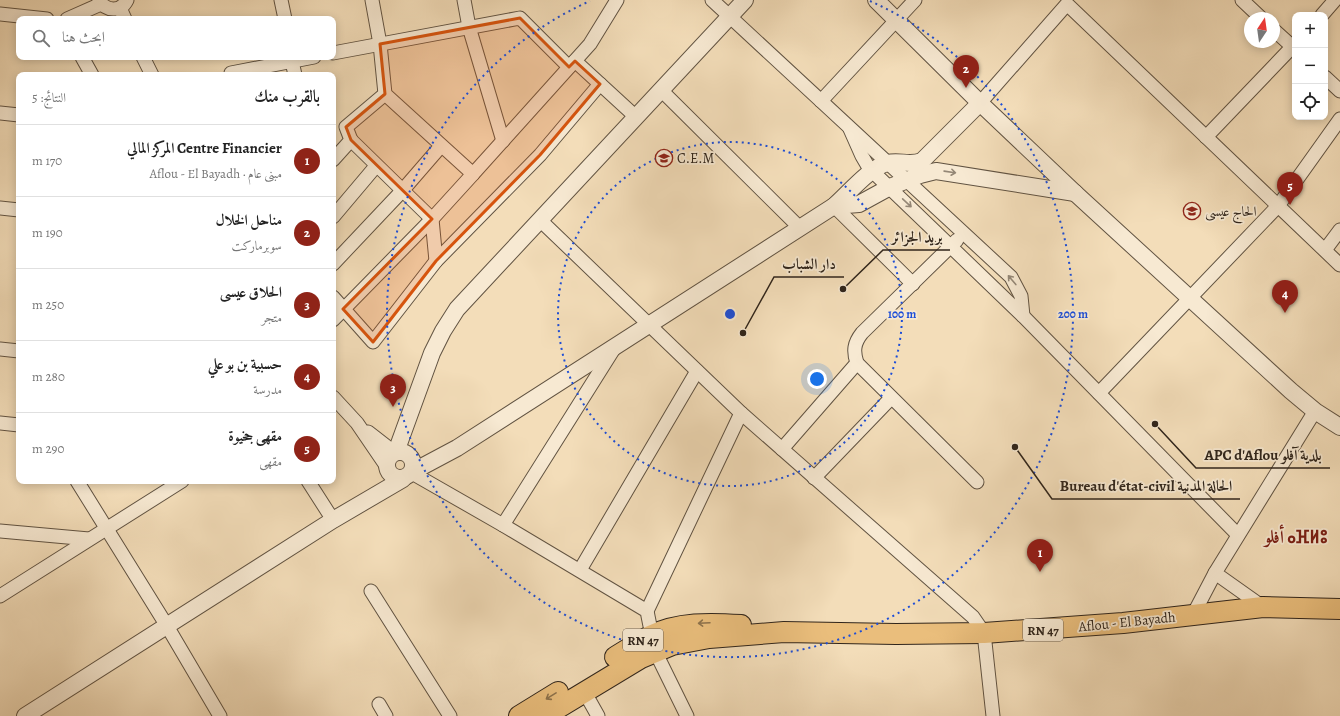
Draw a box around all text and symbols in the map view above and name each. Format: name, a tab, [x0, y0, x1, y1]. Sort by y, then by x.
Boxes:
north arrow	[1244, 12, 1280, 48]
map controls	[1292, 12, 1328, 120]
button: +	[1292, 12, 1328, 48]
search box	[16, 16, 336, 60]
icon: search	[30, 27, 52, 49]
text: ابحث هنا	[62, 27, 105, 47]
button: −	[1292, 48, 1328, 84]
pin: 2	[953, 55, 979, 88]
button: locate	[1292, 84, 1328, 120]
text: بالقرب منك	[254, 85, 320, 108]
text: النتائج: 5	[32, 89, 66, 106]
text: Centre Financier المركز المالي	[127, 138, 282, 158]
school or university icon: C.E.M	[654, 148, 674, 168]
place label: C.E.M	[677, 149, 715, 168]
text: 170 m	[32, 152, 62, 169]
text: 1	[305, 152, 309, 169]
text: مبنى عام · Aflou - El Bayadh	[149, 165, 282, 182]
one-way arrow	[943, 168, 956, 176]
pin: 5	[1277, 172, 1303, 205]
one-way arrow	[902, 198, 912, 208]
school or university icon: الحاج عيسى	[1182, 201, 1202, 221]
place label: الحاج عيسى	[1205, 202, 1257, 224]
text: مناحل الخلال	[216, 210, 282, 230]
callout: بريد الجزائر	[883, 223, 950, 250]
text: 190 m	[32, 224, 63, 241]
text: 2	[304, 224, 310, 241]
text: بريد الجزائر	[890, 227, 943, 247]
text: سوبرماركت	[232, 237, 282, 254]
callout: دار الشباب	[774, 250, 844, 277]
text: دار الشباب	[782, 254, 836, 274]
one-way arrow	[1008, 274, 1016, 285]
pin: 4	[1272, 280, 1298, 313]
text: الحلاق عيسى	[220, 282, 282, 302]
text: 250 m	[32, 296, 64, 313]
text: 3	[304, 296, 310, 313]
text: 100 m	[888, 306, 916, 322]
text: 200 m	[1058, 306, 1088, 322]
centre of rings	[723, 307, 737, 321]
text: متجر	[261, 309, 282, 326]
text: حسبية بن بو علي	[208, 354, 282, 374]
text: 280 m	[32, 368, 65, 385]
text: 4	[304, 368, 310, 385]
your location	[807, 369, 827, 389]
pin: 3	[380, 374, 406, 407]
text: مدرسة	[253, 381, 282, 398]
text: مقهى جخيوة	[228, 426, 282, 446]
text: 290 m	[32, 440, 64, 457]
text: 5	[304, 440, 310, 457]
callout: APC d'Aflou بلدية آفلو	[1196, 441, 1330, 468]
text: APC d'Aflou بلدية آفلو	[1203, 445, 1322, 465]
text: مقهى	[259, 453, 282, 470]
callout: Bureau d'état-civil الحالة المدنية	[1052, 472, 1240, 499]
text: Bureau d'état-civil الحالة المدنية	[1060, 476, 1232, 496]
district label: أفلو ⴰⴼⵍⵓ	[1262, 524, 1328, 549]
pin: 1	[1027, 539, 1053, 572]
street label: Aflou - El Bayadh	[1076, 607, 1177, 637]
road number: RN 47	[1023, 619, 1063, 641]
one-way arrow	[698, 620, 711, 627]
road number: RN 47	[623, 629, 663, 651]
one-way arrow	[545, 693, 557, 701]

